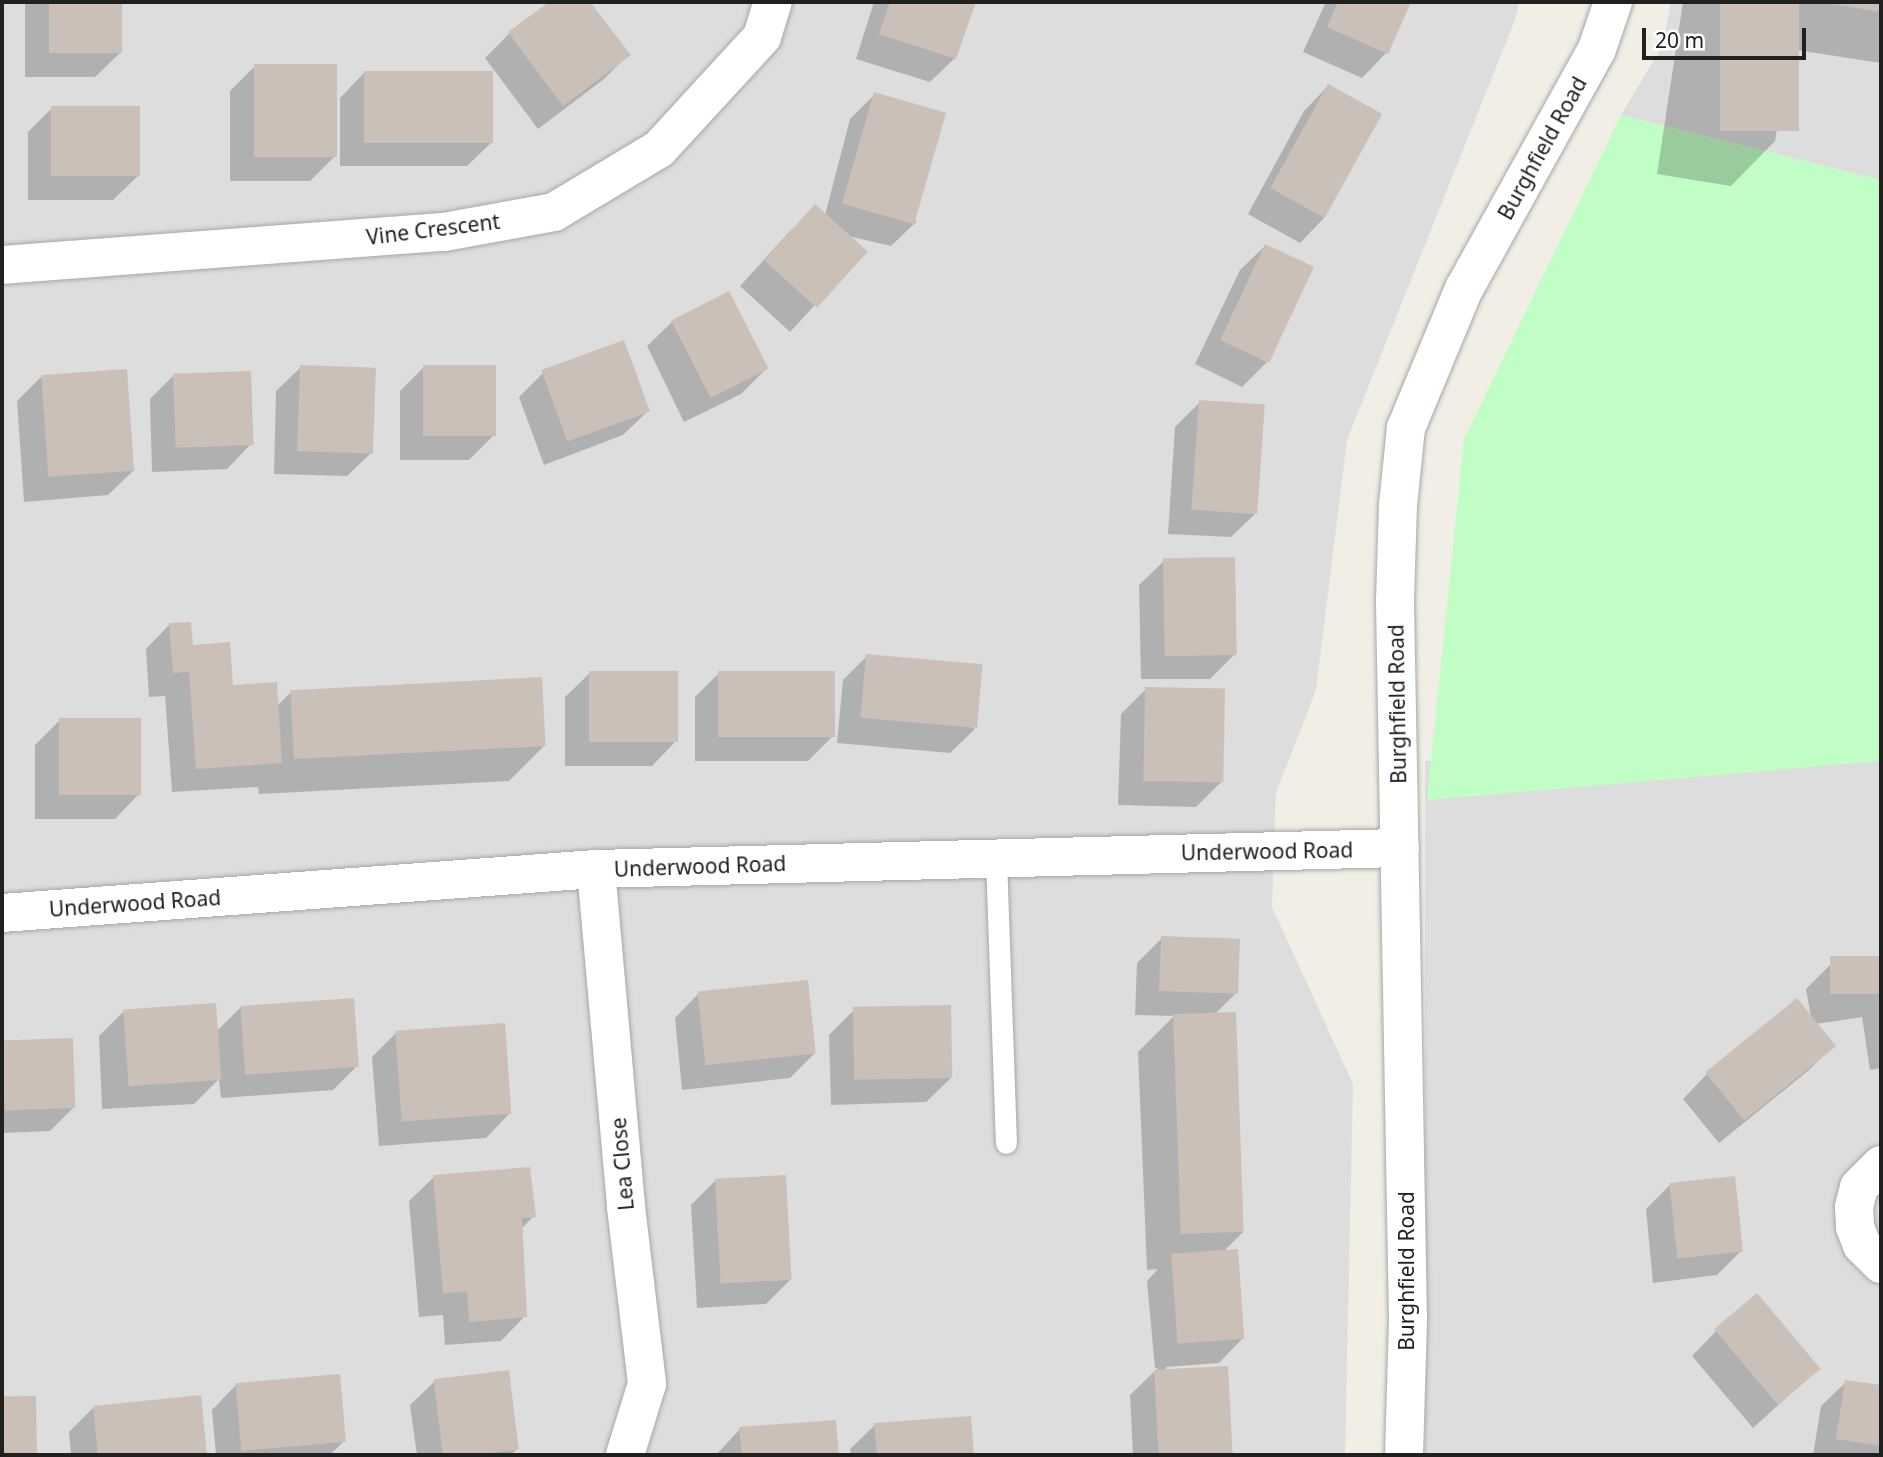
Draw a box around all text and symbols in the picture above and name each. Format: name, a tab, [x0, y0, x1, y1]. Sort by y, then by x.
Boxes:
scale bar	[1645, 14, 1810, 58]
text: 20 m	[1655, 26, 1704, 54]
street label: Burghfield Road	[1492, 72, 1592, 224]
street label: Vine Crescent	[365, 208, 501, 250]
street label: Burghfield Road	[1383, 624, 1411, 784]
street label: Underwood Road	[1181, 837, 1353, 865]
street label: Underwood Road	[613, 850, 787, 882]
street label: Underwood Road	[48, 884, 222, 922]
street label: Lea Close	[605, 1116, 639, 1212]
street label: Burghfield Road	[1393, 1191, 1419, 1351]

